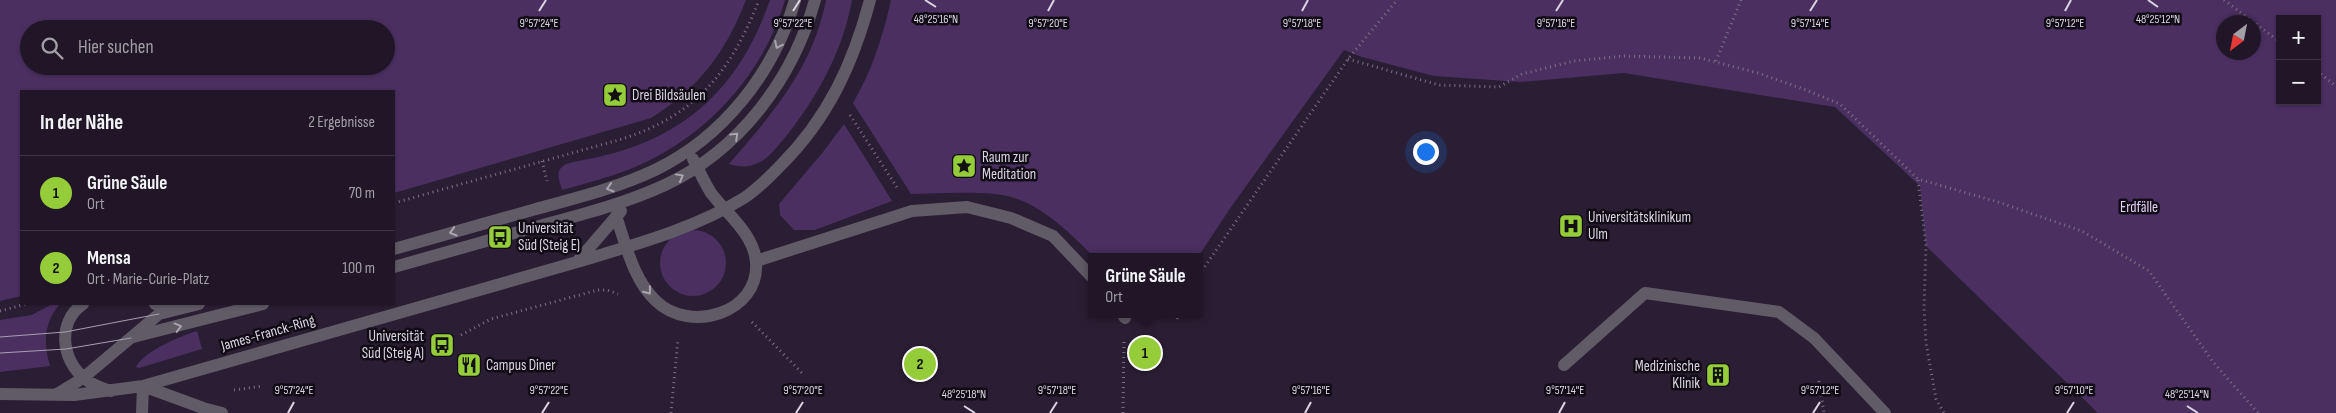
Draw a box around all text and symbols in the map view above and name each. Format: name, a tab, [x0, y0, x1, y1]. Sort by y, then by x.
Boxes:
text: 48°25'16"N	[914, 12, 958, 27]
text: 48°25'12"N	[2136, 12, 2180, 27]
north arrow	[2216, 15, 2261, 60]
map controls	[2276, 15, 2321, 105]
button: +	[2276, 15, 2321, 60]
text: 9°57'24"E	[519, 16, 559, 31]
text: 9°57'22"E	[773, 16, 813, 31]
text: 9°57'20"E	[1028, 16, 1068, 31]
text: 9°57'18"E	[1283, 16, 1321, 31]
text: 9°57'16"E	[1537, 16, 1575, 31]
text: 9°57'14"E	[1791, 16, 1829, 31]
text: 9°57'12"E	[2046, 16, 2084, 31]
search box	[20, 20, 395, 75]
icon: search	[38, 34, 66, 62]
text: Hier suchen	[78, 36, 154, 59]
one-way arrow	[774, 40, 784, 49]
button: −	[2276, 60, 2321, 105]
place icon: Drei Bildsäulen	[602, 82, 628, 108]
place label: Drei Bildsäulen	[632, 86, 706, 105]
text: In der Nähe	[40, 110, 123, 135]
text: 2 Ergebnisse	[308, 113, 375, 132]
one-way arrow	[729, 133, 738, 142]
your location	[1413, 139, 1439, 165]
place label: Raum zur Meditation	[982, 148, 1036, 184]
place icon: Raum zur Meditation	[951, 153, 977, 179]
text: Grüne Säule	[87, 172, 167, 195]
one-way arrow	[675, 173, 684, 183]
one-way arrow	[606, 182, 614, 192]
text: 1	[53, 184, 59, 203]
text: 70 m	[349, 184, 375, 203]
text: Ort	[87, 195, 105, 214]
park label: Erdfälle	[2120, 198, 2158, 217]
place label: Universitätsklinikum Ulm	[1588, 208, 1691, 244]
hospital icon: Universitätsklinikum Ulm	[1558, 213, 1584, 239]
place label: Universität Süd (Steig E)	[518, 219, 580, 255]
bus stop icon: Universität Süd (Steig E)	[487, 224, 513, 250]
one-way arrow	[450, 227, 458, 237]
text: Mensa	[87, 247, 131, 270]
popup	[1088, 253, 1203, 318]
text: 2	[52, 259, 60, 278]
text: 100 m	[342, 259, 375, 278]
text: Grüne Säule	[1105, 265, 1186, 288]
text: Ort · Marie-Curie-Platz	[87, 270, 209, 289]
one-way arrow	[642, 285, 651, 294]
text: Ort	[1105, 288, 1123, 307]
street label: James-Franck-Ring	[218, 311, 317, 356]
one-way arrow	[174, 322, 183, 333]
place label: Universität Süd (Steig A)	[362, 327, 424, 363]
bus stop icon: Universität Süd (Steig A)	[429, 332, 455, 358]
pin: 1	[1129, 334, 1161, 372]
pin: 2	[904, 345, 936, 383]
restaurant icon: Campus Diner	[456, 352, 482, 378]
place label: Campus Diner	[486, 356, 556, 375]
place label: Medizinische Klinik	[1635, 357, 1700, 393]
building icon: Medizinische Klinik	[1705, 362, 1731, 388]
text: 9°57'24"E	[274, 383, 314, 398]
text: 9°57'22"E	[529, 383, 569, 398]
text: 9°57'20"E	[783, 383, 823, 398]
text: 9°57'18"E	[1038, 383, 1076, 398]
text: 9°57'16"E	[1292, 383, 1330, 398]
text: 9°57'14"E	[1546, 383, 1584, 398]
text: 9°57'12"E	[1801, 383, 1839, 398]
text: 9°57'10"E	[2055, 383, 2093, 398]
text: 48°25'18"N	[942, 387, 986, 402]
text: 48°25'14"N	[2165, 387, 2209, 402]

